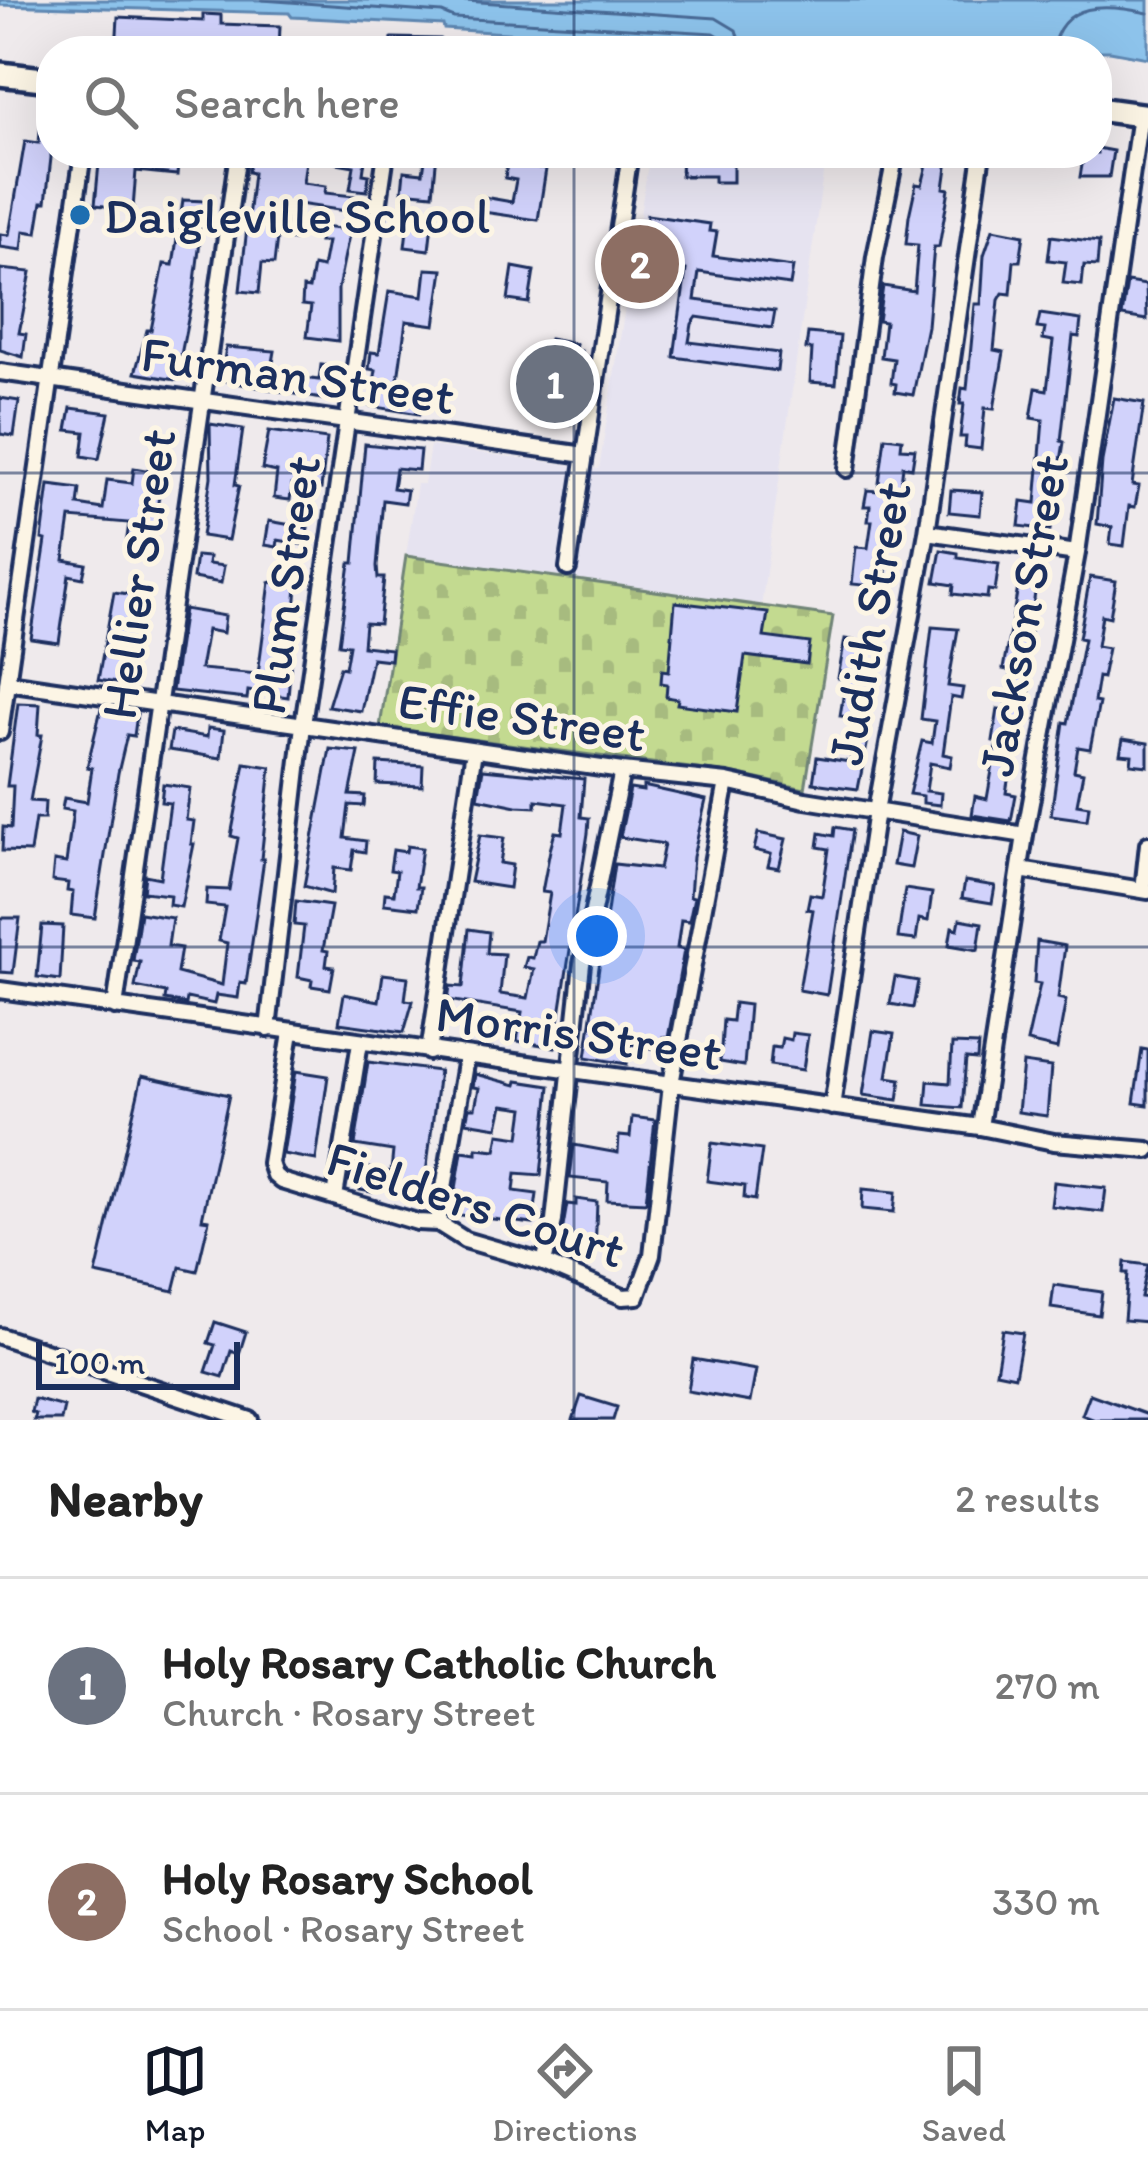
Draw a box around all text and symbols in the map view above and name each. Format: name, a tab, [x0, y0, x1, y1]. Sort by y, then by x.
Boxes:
search box	[36, 36, 1112, 168]
icon: search	[78, 69, 144, 135]
text: Search here	[174, 75, 400, 129]
place label: Daigleville School	[104, 185, 490, 246]
marker: Daigleville School	[67, 202, 93, 228]
pin: 2	[601, 219, 679, 309]
street label: Furman Street	[137, 323, 459, 427]
pin: 1	[516, 339, 594, 429]
street label: Hellier Street	[87, 425, 189, 723]
street label: Jackson Street	[965, 449, 1081, 781]
street label: Plum Street	[237, 452, 333, 718]
street label: Judith Street	[814, 477, 924, 769]
street label: Effie Street	[394, 669, 650, 765]
your location	[567, 906, 627, 966]
street label: Morris Street	[432, 983, 726, 1083]
street label: Fielders Court	[319, 1127, 633, 1281]
scale bar	[36, 1336, 240, 1389]
text: 100 m	[54, 1343, 145, 1382]
text: Nearby	[48, 1468, 203, 1529]
text: 2 results	[955, 1475, 1100, 1522]
text: Holy Rosary Catholic Church	[162, 1635, 716, 1689]
text: 1	[78, 1662, 96, 1709]
text: 270 m	[995, 1662, 1100, 1709]
text: Church · Rosary Street	[162, 1689, 535, 1736]
text: Holy Rosary School	[162, 1851, 533, 1905]
text: 2	[77, 1878, 97, 1925]
text: 330 m	[992, 1878, 1100, 1925]
text: School · Rosary Street	[162, 1905, 525, 1952]
tab: Map	[142, 2038, 208, 2149]
tab: Directions	[492, 2038, 637, 2149]
tab: Saved	[922, 2038, 1006, 2149]

